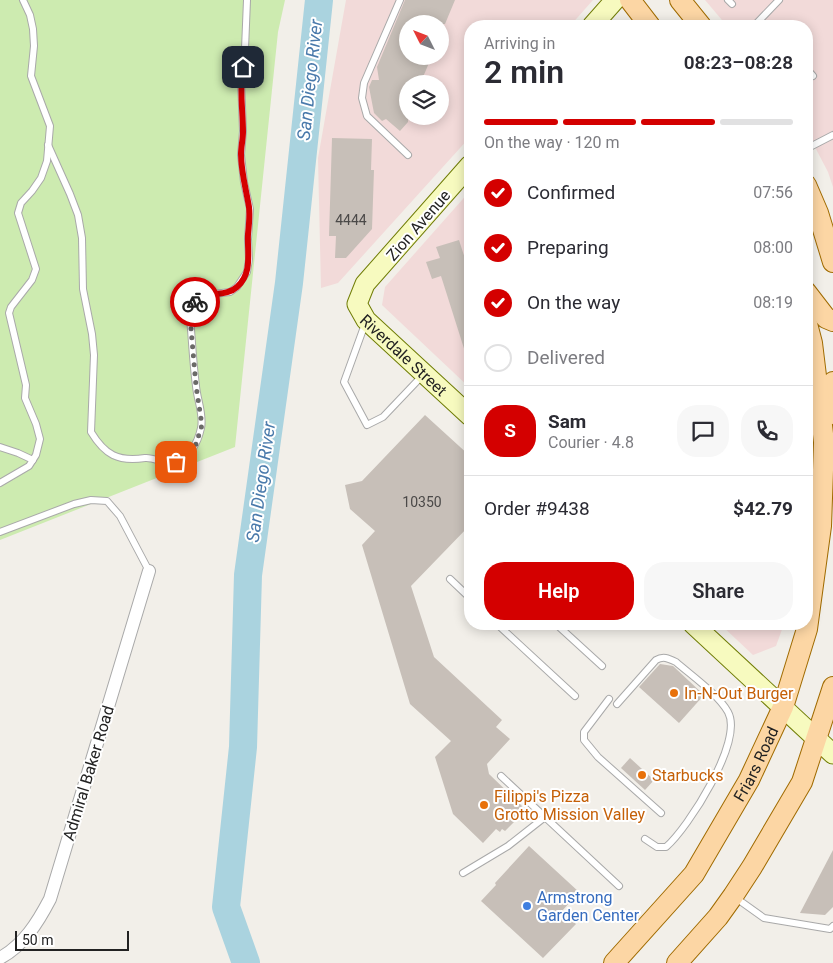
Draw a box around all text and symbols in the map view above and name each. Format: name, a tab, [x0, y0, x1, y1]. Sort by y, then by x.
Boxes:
north arrow	[399, 15, 449, 65]
map controls	[399, 15, 449, 125]
water label: San Diego River	[293, 17, 326, 142]
text: Arriving in	[484, 34, 555, 53]
pin	[222, 46, 264, 88]
text: 08:23–08:28	[684, 51, 793, 74]
icon: home	[229, 53, 257, 81]
text: 2 min	[484, 53, 564, 91]
button: layers	[399, 75, 449, 125]
text: On the way · 120 m	[484, 133, 620, 152]
icon: check	[484, 179, 512, 207]
text: Confirmed	[527, 181, 615, 204]
text: 07:56	[753, 183, 793, 202]
street label: Zion Avenue	[382, 186, 454, 265]
house number: 4444	[335, 212, 367, 228]
icon: check	[484, 234, 512, 262]
text: Preparing	[527, 236, 609, 259]
text: 08:00	[753, 238, 793, 257]
courier	[170, 277, 220, 327]
icon: bike	[181, 288, 209, 316]
icon: check	[484, 289, 512, 317]
text: On the way	[527, 291, 620, 314]
text: 08:19	[753, 293, 793, 312]
street label: Riverdale Street	[356, 310, 451, 400]
text: Delivered	[527, 346, 605, 369]
button: chat	[677, 405, 729, 457]
button: phone	[741, 405, 793, 457]
text: Sam	[548, 410, 586, 433]
water label: San Diego River	[242, 419, 280, 544]
text: S	[504, 419, 516, 442]
text: Courier · 4.8	[548, 433, 634, 452]
pin	[155, 441, 197, 483]
icon: bag	[162, 448, 190, 476]
house number: 10350	[402, 494, 442, 510]
text: Order #9438	[484, 497, 590, 520]
text: $42.79	[733, 497, 793, 520]
button: Help	[484, 562, 634, 620]
button: Share	[644, 562, 793, 620]
place label: In-N-Out Burger	[684, 684, 794, 703]
marker: In-N-Out Burger	[668, 687, 680, 699]
street label: Admiral Baker Road	[59, 703, 118, 843]
street label: Friars Road	[730, 724, 783, 805]
place label: Starbucks	[652, 766, 723, 785]
marker: Starbucks	[636, 769, 648, 781]
place label: Filippi's Pizza Grotto Mission Valley	[494, 787, 646, 824]
marker: Filippi's Pizza Grotto Mission Valley	[478, 799, 490, 811]
place label: Armstrong Garden Center	[537, 888, 640, 925]
marker: Armstrong Garden Center	[521, 900, 533, 912]
scale bar	[15, 928, 129, 951]
text: 50 m	[22, 932, 54, 948]

